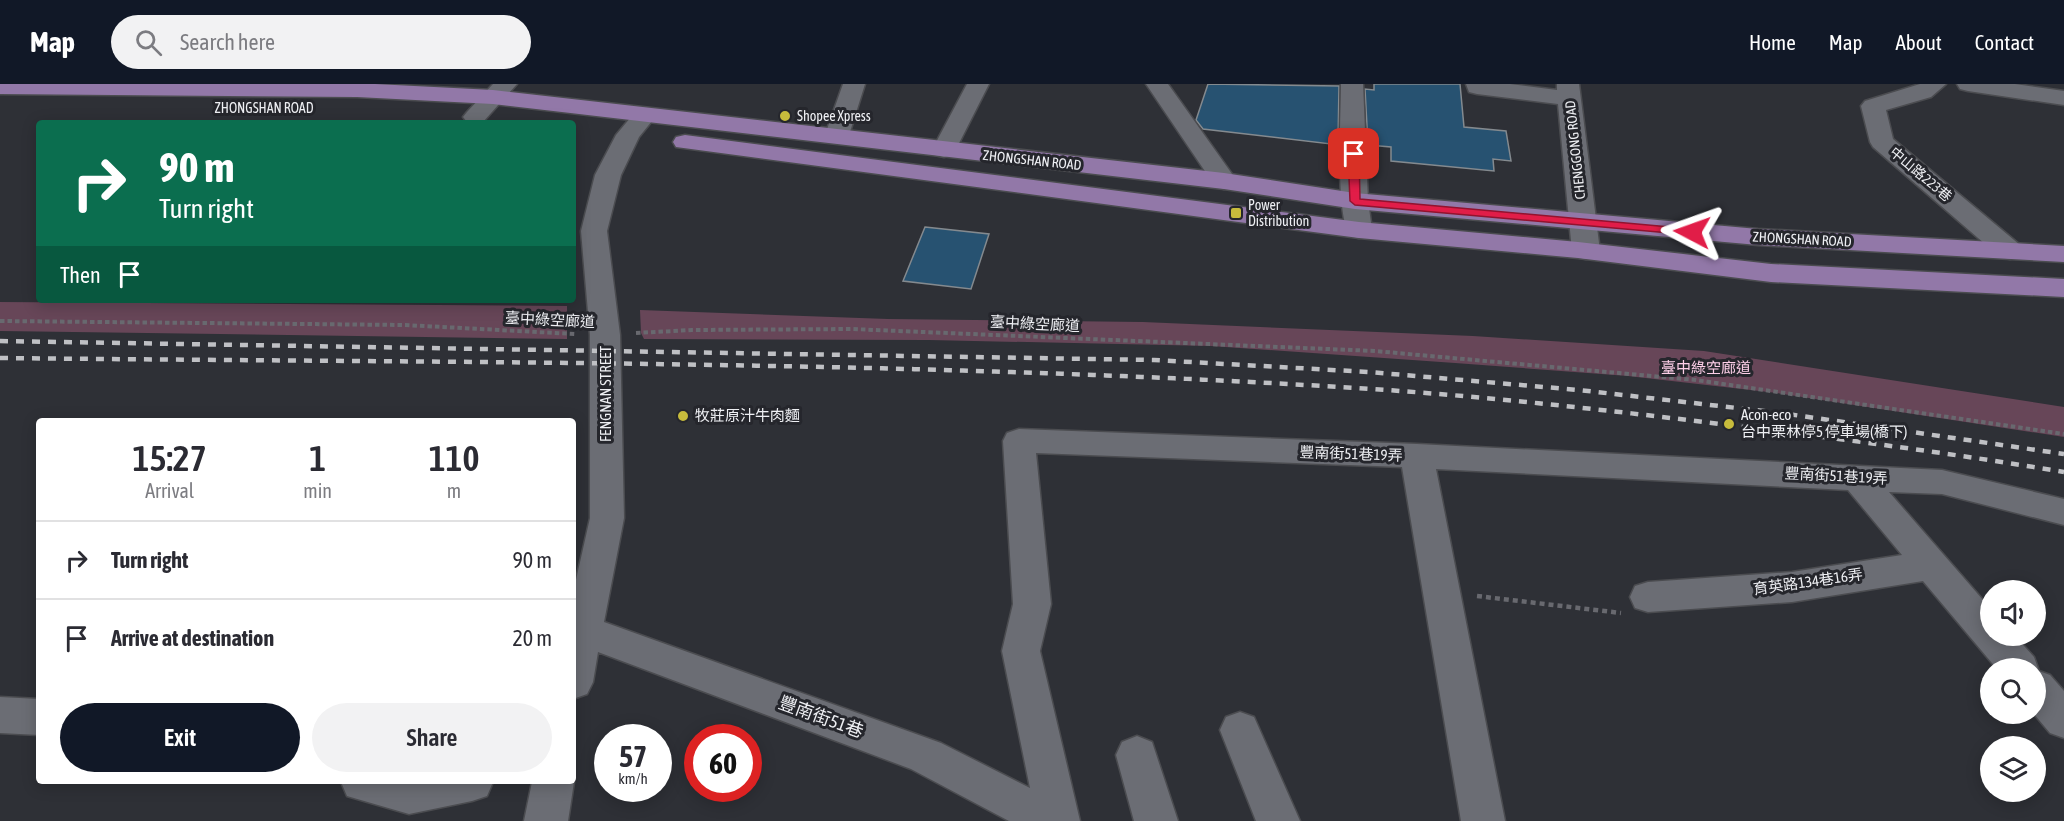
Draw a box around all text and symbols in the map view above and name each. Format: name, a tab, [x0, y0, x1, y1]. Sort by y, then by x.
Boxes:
search box	[111, 15, 531, 69]
text: Map	[30, 26, 75, 58]
icon: search	[132, 26, 165, 59]
text: Search here	[180, 29, 275, 55]
text: Home	[1749, 30, 1796, 54]
text: Map	[1829, 30, 1863, 54]
text: About	[1896, 30, 1942, 54]
text: Contact	[1975, 30, 2034, 54]
street label: ZHONGSHAN ROAD	[214, 100, 314, 116]
street label: CHENGGONG ROAD	[1562, 100, 1588, 200]
place label: Shopee Xpress	[797, 108, 871, 124]
marker: Shopee Xpress	[778, 109, 792, 123]
pin	[1328, 128, 1379, 179]
icon: arrive	[1337, 137, 1370, 170]
text: 90 m	[159, 143, 234, 191]
icon: right	[60, 144, 138, 222]
street label: 中山路223巷	[1887, 144, 1955, 204]
street label: ZHONGSHAN ROAD	[982, 147, 1082, 173]
text: Turn right	[159, 193, 254, 224]
place label: Power Distribution	[1248, 197, 1309, 229]
position arrow	[1660, 200, 1724, 264]
marker: Power Distribution	[1229, 206, 1243, 220]
street label: ZHONGSHAN ROAD	[1752, 228, 1852, 250]
icon: arrive	[113, 258, 146, 291]
text: Then	[60, 262, 101, 288]
street label: 臺中綠空廊道	[505, 309, 595, 330]
street label: 臺中綠空廊道	[990, 313, 1080, 334]
street label: FENGNAN STREET	[597, 346, 614, 442]
park label: 臺中綠空廊道	[1661, 359, 1751, 376]
place label: Acon-eco 台中栗林停5 停車場(橋下)	[1741, 406, 1907, 440]
place label: 牧莊原汁牛肉麵	[695, 407, 800, 424]
marker: 牧莊原汁牛肉麵	[676, 409, 690, 423]
marker: Acon-eco 台中栗林停5 停車場(橋下)	[1722, 417, 1736, 431]
text: 15:27	[133, 437, 207, 479]
text: 1	[309, 437, 326, 479]
text: 110	[429, 437, 479, 479]
street label: 豐南街51巷19弄	[1299, 443, 1403, 464]
street label: 豐南街51巷19弄	[1784, 464, 1888, 487]
text: Arrival	[145, 479, 194, 502]
text: min	[303, 479, 332, 502]
text: m	[447, 479, 461, 502]
icon: right	[60, 544, 93, 577]
text: Turn right	[111, 547, 188, 573]
text: 90 m	[512, 547, 552, 573]
street label: 育英路134巷16弄	[1752, 565, 1864, 598]
map controls	[1980, 580, 2046, 802]
button: sound	[1980, 580, 2046, 646]
icon: arrive	[60, 622, 93, 655]
text: Arrive at destination	[111, 625, 274, 651]
text: 20 m	[512, 625, 552, 651]
button: search	[1980, 658, 2046, 724]
street label: 豐南街51巷	[776, 691, 867, 742]
button: Exit	[60, 703, 300, 772]
button: Share	[312, 703, 552, 772]
speed limit sign: 60	[684, 724, 762, 802]
button: layers	[1980, 736, 2046, 802]
text: 57	[619, 739, 647, 773]
text: km/h	[618, 770, 648, 787]

